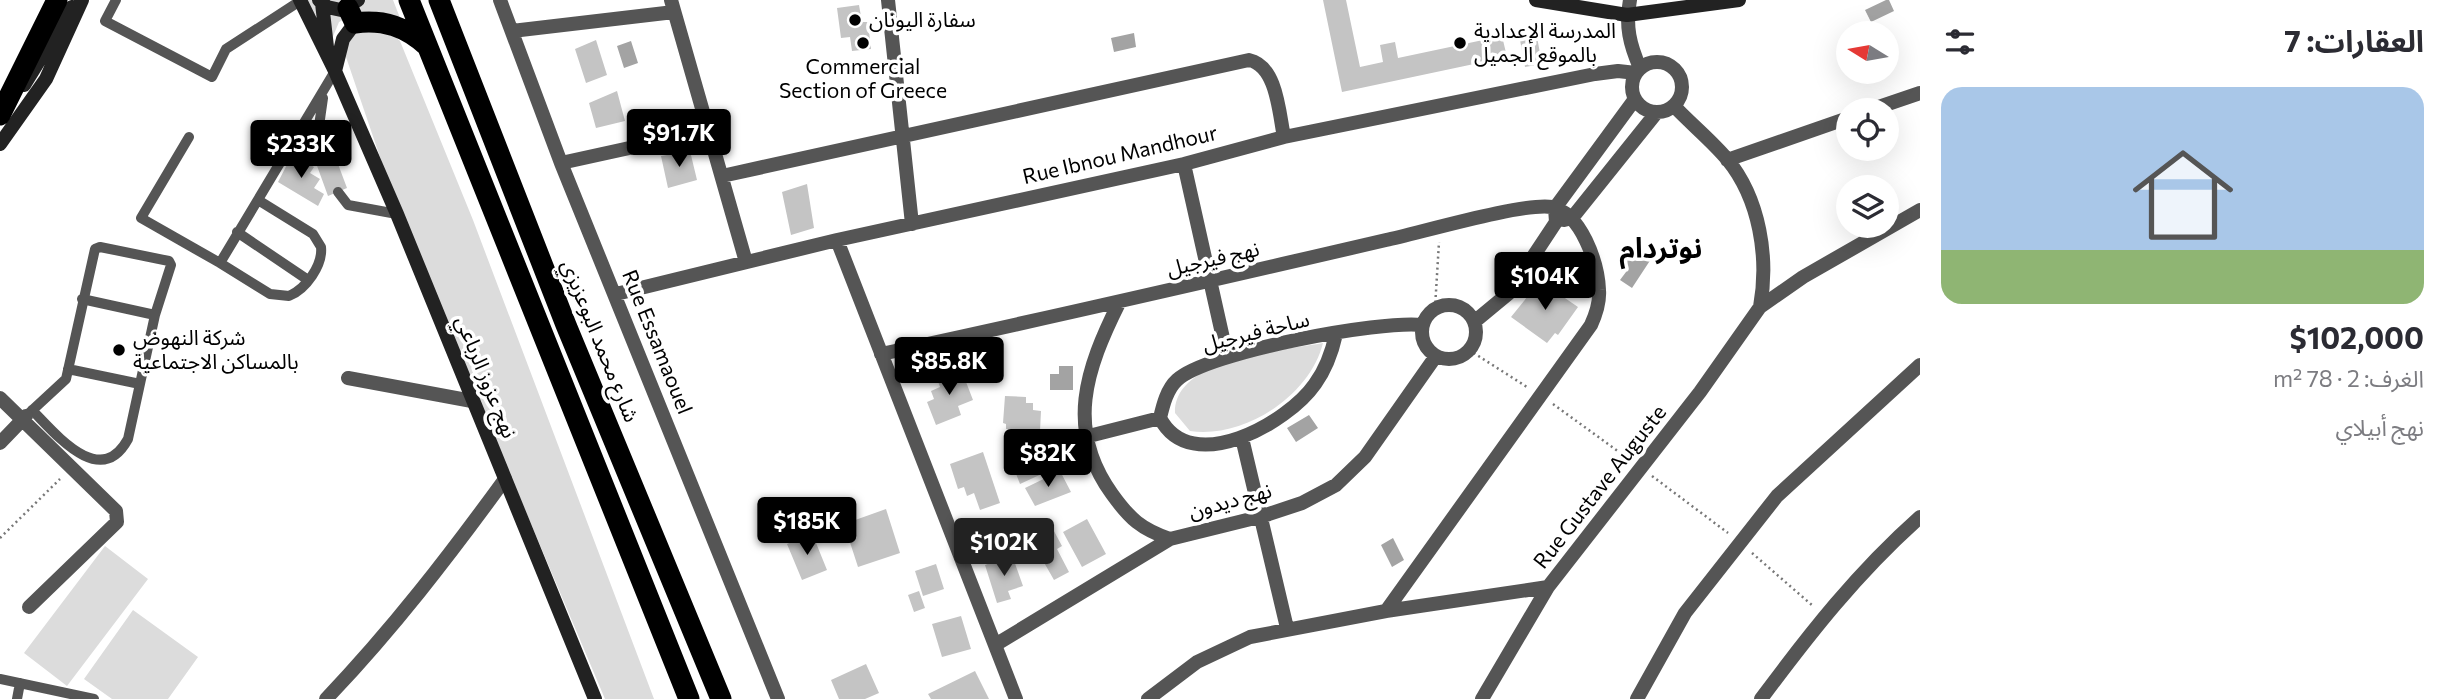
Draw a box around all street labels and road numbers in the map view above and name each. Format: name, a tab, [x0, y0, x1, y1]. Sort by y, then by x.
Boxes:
street label: Rue Ibnou Mandhour	[1020, 119, 1220, 188]
street label: نهج فيرجيل	[1164, 235, 1262, 284]
street label: شارع محمد البوعزيزي	[553, 256, 645, 427]
street label: Rue Essamaouel	[618, 266, 699, 417]
street label: ساحة فيرجيل	[1200, 305, 1312, 357]
street label: نهج عزوز الرباعي	[447, 312, 523, 443]
street label: Rue Gustave Auguste	[1527, 399, 1670, 573]
street label: نهج ديدون	[1185, 476, 1275, 527]

